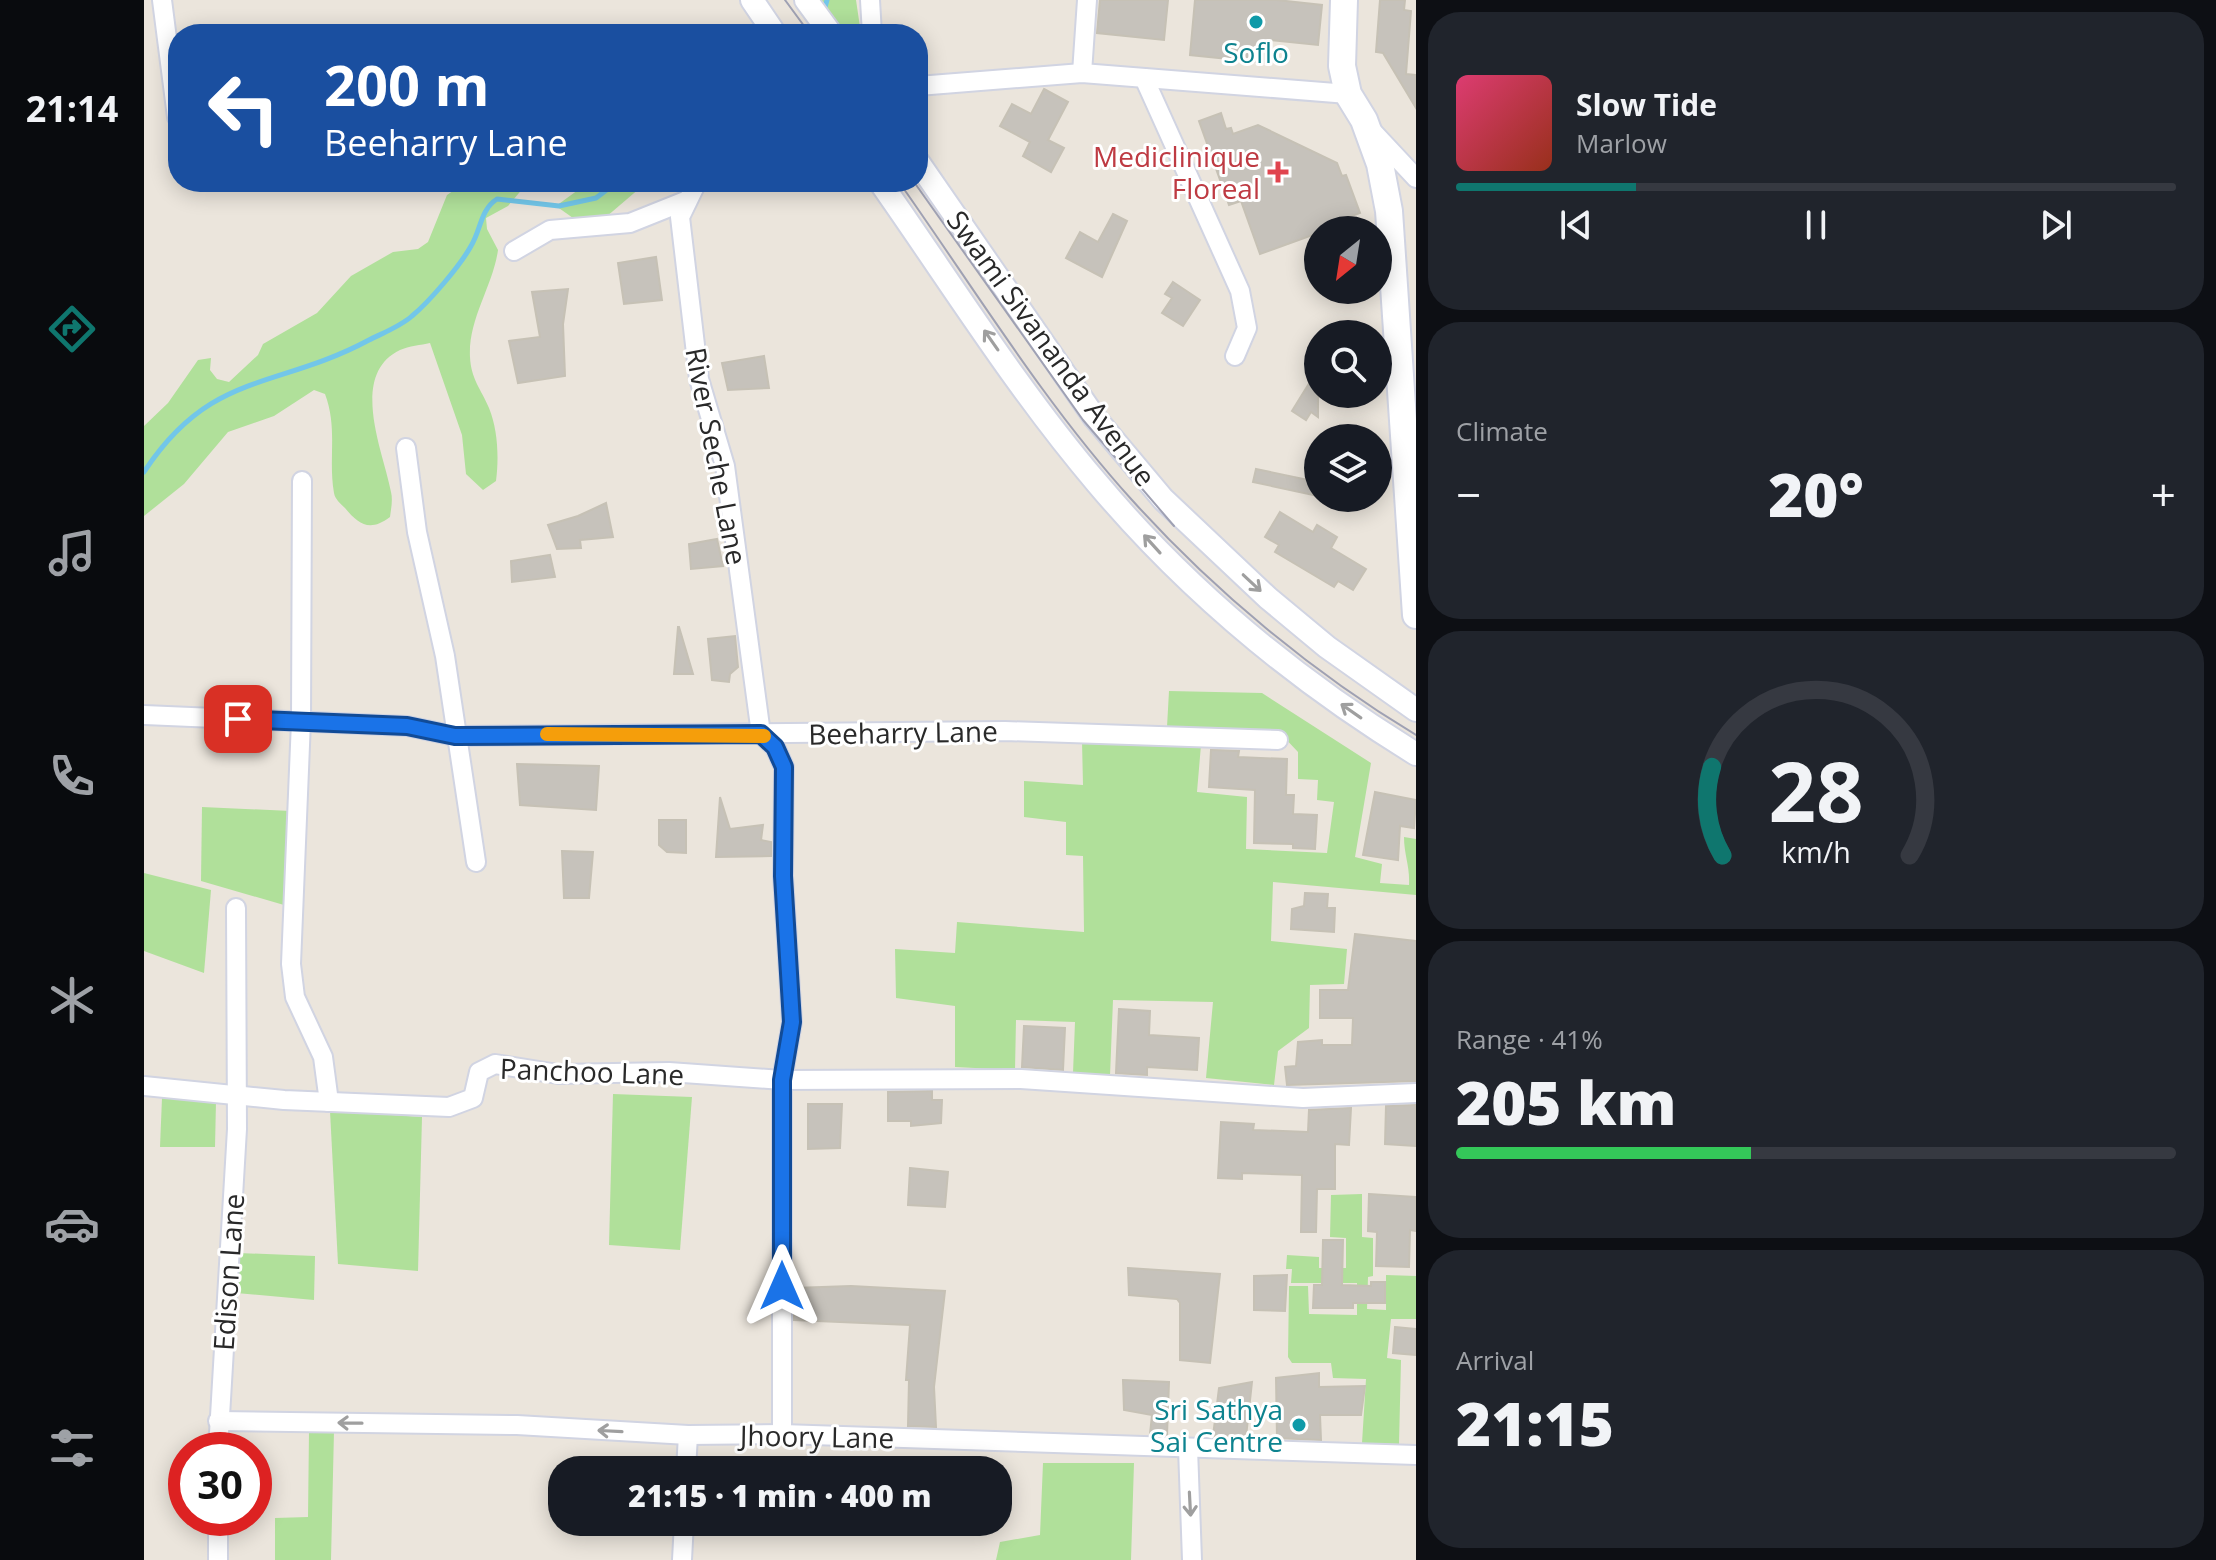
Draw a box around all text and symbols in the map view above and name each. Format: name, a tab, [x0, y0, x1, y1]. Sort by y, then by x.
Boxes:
marker: Soflo	[1247, 13, 1265, 31]
place label: Soflo	[1223, 33, 1289, 71]
text: 200 m	[324, 46, 490, 122]
icon: left	[192, 56, 296, 160]
text: 21:14	[26, 84, 118, 133]
text: Slow Tide	[1576, 84, 1717, 125]
text: Beeharry Lane	[324, 118, 568, 167]
text: Marlow	[1576, 125, 1667, 161]
place label: Mediclinique Floreal	[1093, 137, 1260, 207]
marker: Mediclinique Floreal	[1267, 161, 1289, 183]
street label: Swami Sivananda Avenue	[939, 202, 1165, 494]
icon: previous	[1554, 203, 1598, 247]
icon: pause	[1794, 203, 1838, 247]
icon: next	[2034, 203, 2078, 247]
north arrow	[1304, 216, 1392, 304]
map controls	[1304, 216, 1392, 512]
icon: directions	[44, 301, 100, 357]
button: search	[1304, 320, 1392, 408]
one-way arrow	[983, 330, 1000, 351]
street label: River Seche Lane	[677, 344, 757, 568]
text: Climate	[1456, 413, 1548, 449]
button: layers	[1304, 424, 1392, 512]
text: 20°	[1768, 453, 1864, 535]
text: −	[1456, 464, 1481, 524]
text: +	[2151, 464, 2176, 524]
icon: music	[44, 525, 100, 581]
one-way arrow	[1143, 535, 1161, 555]
one-way arrow	[1242, 574, 1262, 593]
pin	[204, 685, 272, 753]
icon: arrive	[216, 697, 260, 741]
one-way arrow	[1340, 703, 1362, 719]
street label: Beeharry Lane	[808, 711, 998, 753]
text: 28	[1768, 733, 1864, 846]
icon: phone	[44, 748, 100, 804]
text: km/h	[1781, 832, 1851, 871]
icon: climate	[44, 972, 100, 1028]
text: Range · 41%	[1456, 1021, 1603, 1057]
street label: Panchoo Lane	[499, 1049, 685, 1093]
text: 205 km	[1456, 1061, 1677, 1143]
street label: Edison Lane	[204, 1192, 252, 1352]
icon: car	[44, 1196, 100, 1252]
position arrow	[740, 1244, 824, 1328]
text: Arrival	[1456, 1342, 1534, 1378]
text: 21:15	[1456, 1382, 1614, 1464]
place label: Sri Sathya Sai Centre	[1150, 1390, 1283, 1460]
one-way arrow	[337, 1415, 364, 1430]
street label: Jhoory Lane	[737, 1416, 894, 1456]
marker: Sri Sathya Sai Centre	[1290, 1416, 1308, 1434]
icon: filters	[44, 1420, 100, 1476]
one-way arrow	[597, 1423, 624, 1438]
speed limit sign: 30	[168, 1432, 272, 1536]
text: 21:15 · 1 min · 400 m	[628, 1475, 932, 1516]
one-way arrow	[1183, 1490, 1198, 1517]

